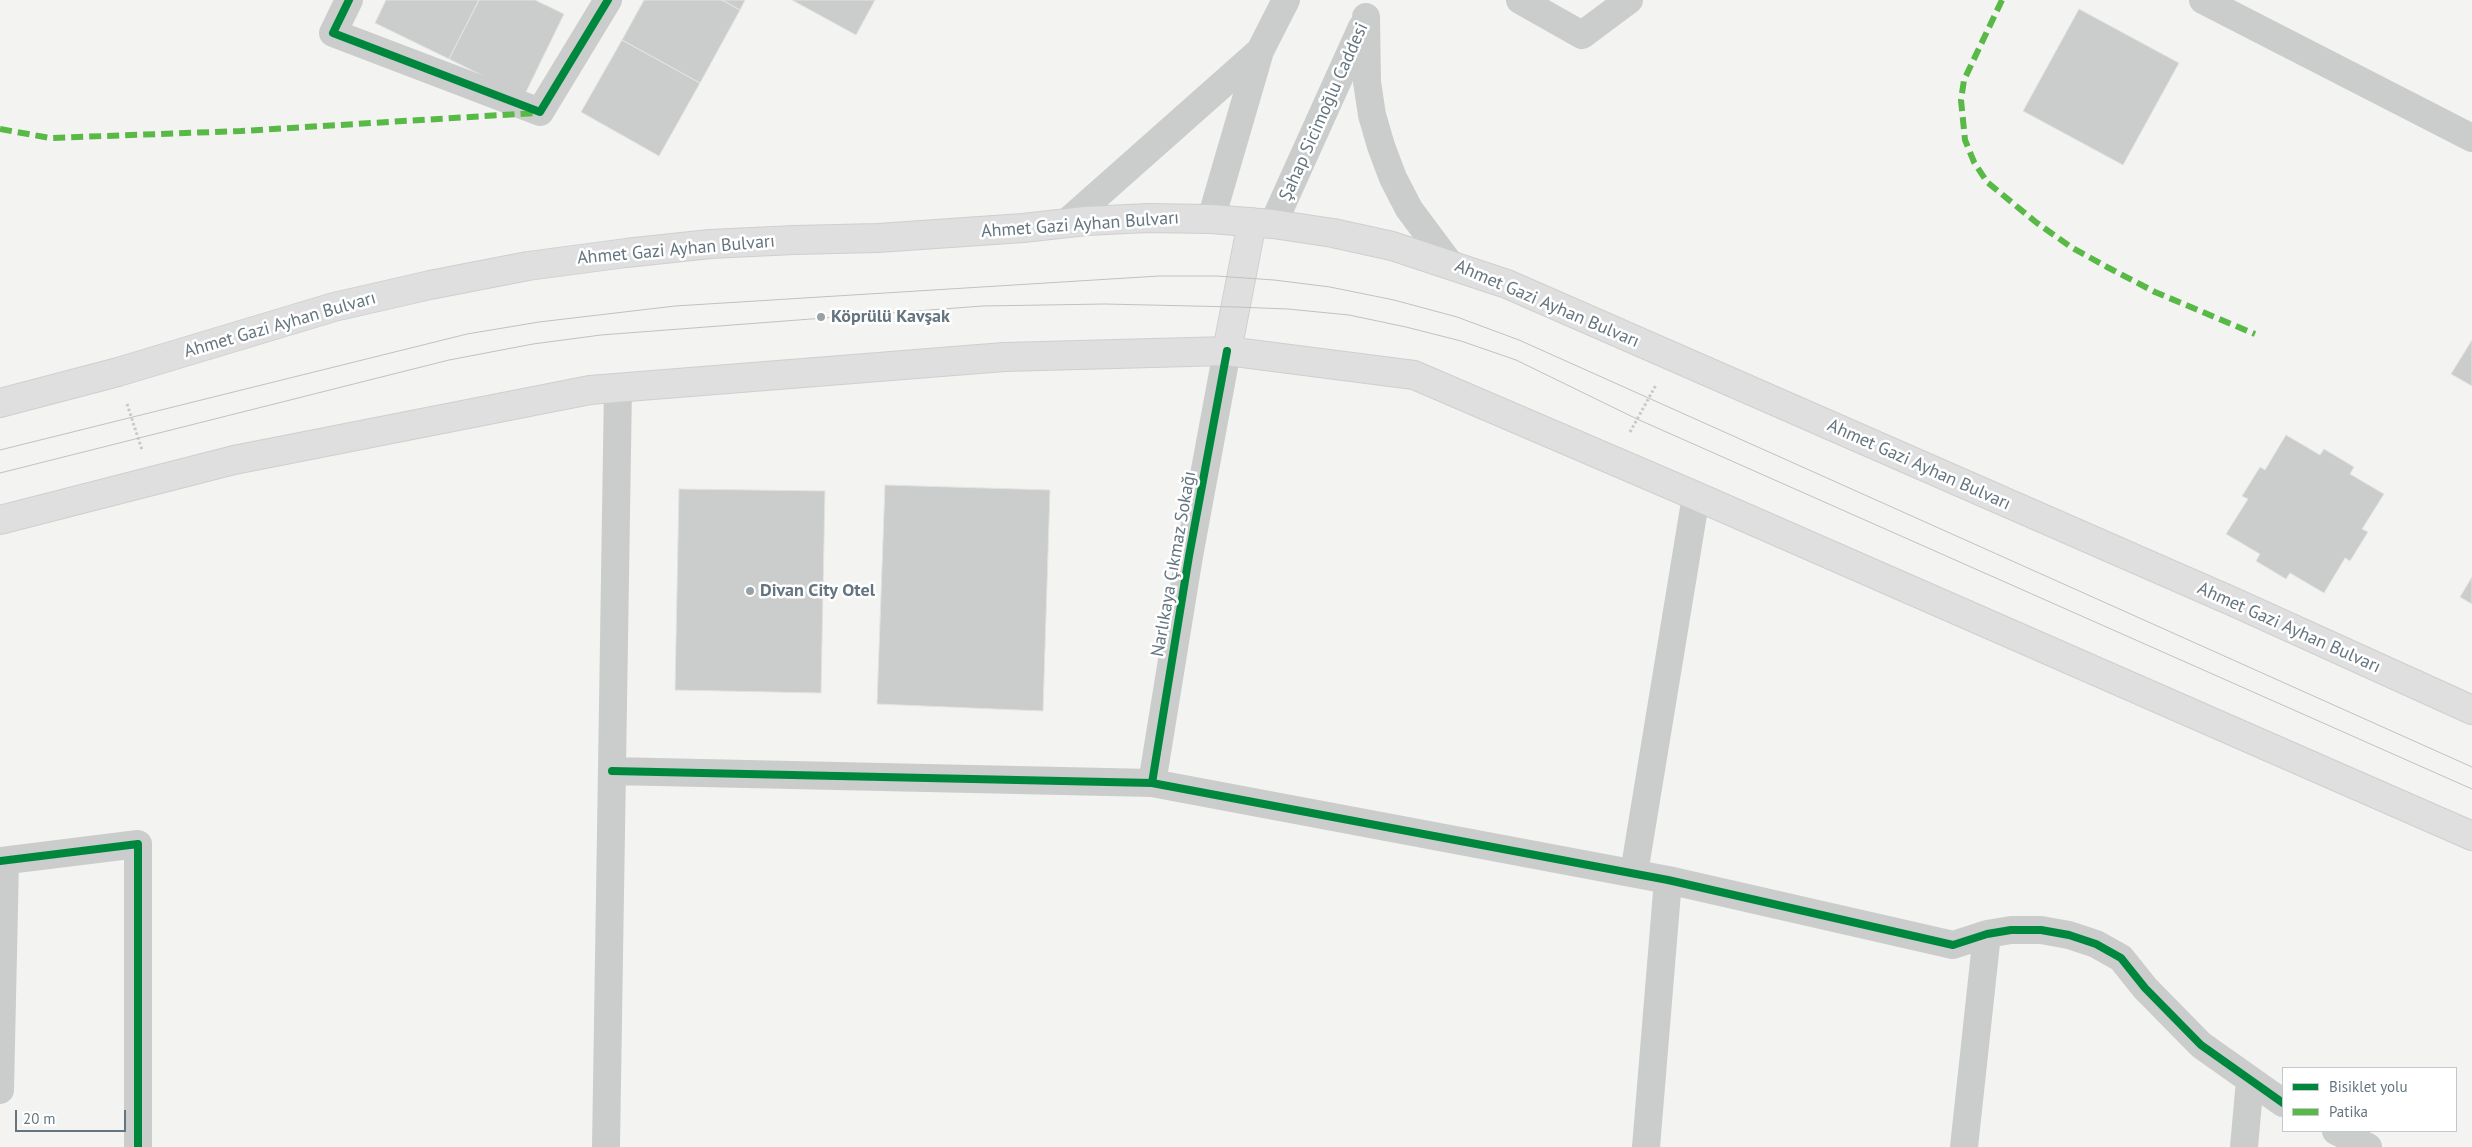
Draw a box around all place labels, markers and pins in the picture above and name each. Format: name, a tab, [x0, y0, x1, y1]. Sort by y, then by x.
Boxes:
place label: Köprülü Kavşak	[831, 306, 950, 328]
marker: Köprülü Kavşak	[815, 311, 827, 323]
place label: Divan City Otel	[760, 580, 875, 602]
marker: Divan City Otel	[744, 585, 756, 597]

